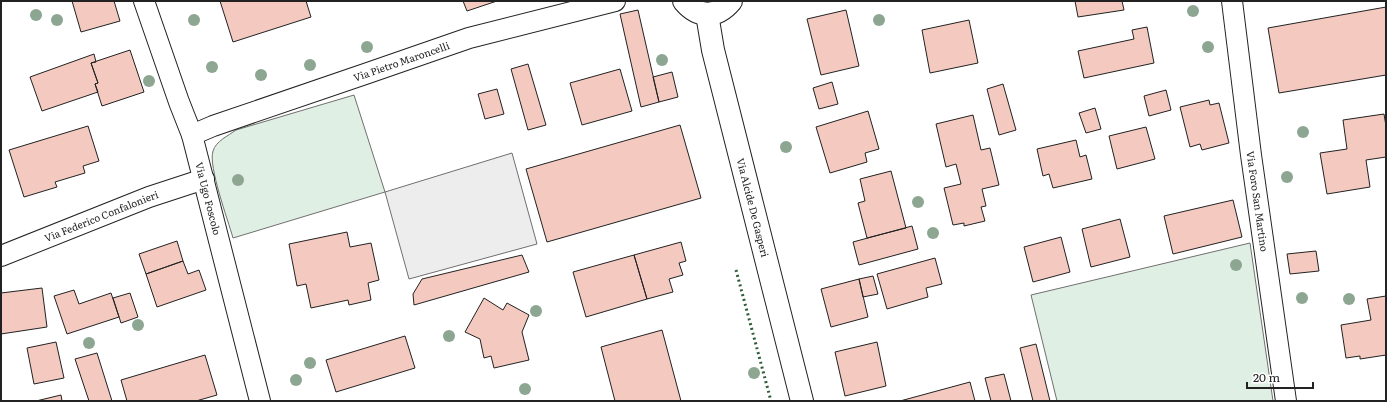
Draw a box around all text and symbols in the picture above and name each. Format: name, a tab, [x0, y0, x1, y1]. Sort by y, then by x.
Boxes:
street label: Via Pietro Maroncelli	[351, 37, 452, 85]
street label: Via Foro San Martino	[1244, 150, 1273, 253]
street label: Via Alcide De Gasperi	[734, 156, 773, 259]
street label: Via Ugo Foscolo	[192, 160, 225, 237]
street label: Via Federico Confalonieri	[42, 186, 161, 245]
scale bar	[1247, 364, 1313, 390]
text: 20 m	[1253, 368, 1280, 386]

